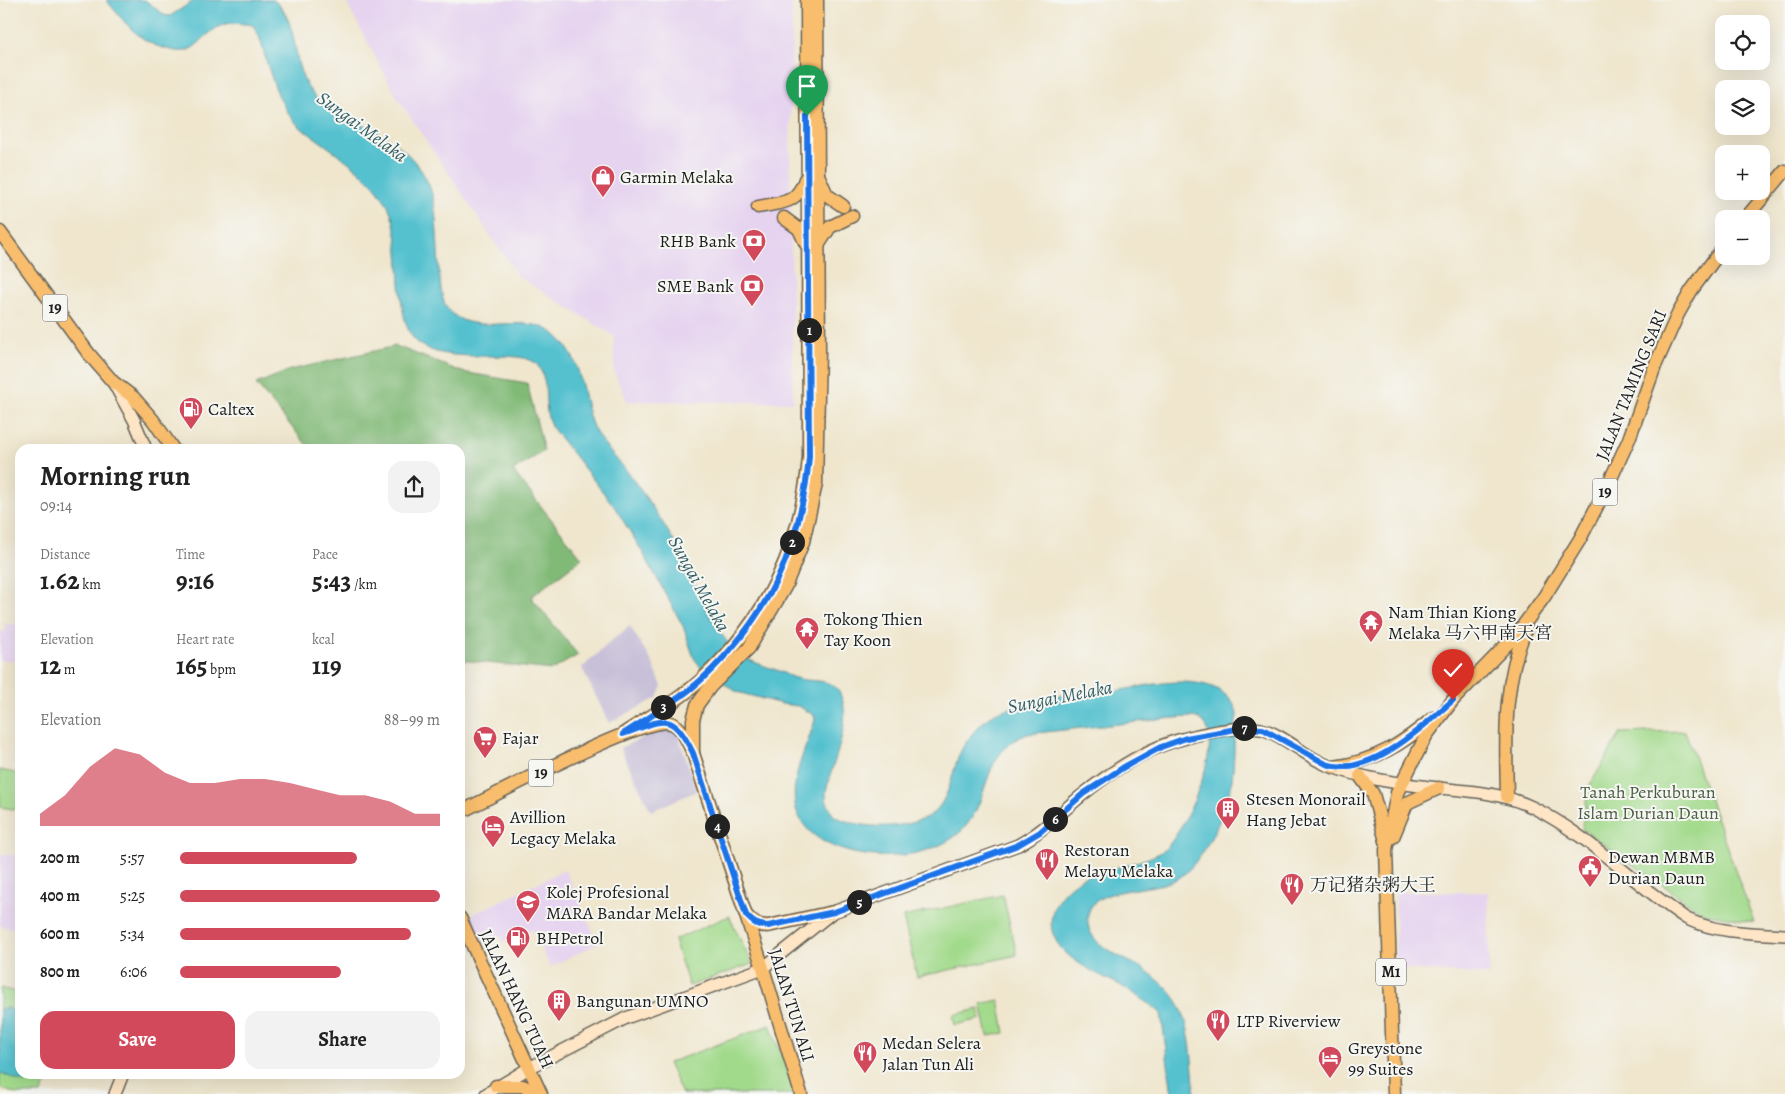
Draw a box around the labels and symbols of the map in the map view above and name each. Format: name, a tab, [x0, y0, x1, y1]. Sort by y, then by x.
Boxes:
pin	[786, 65, 828, 116]
water label: Sungai Melaka	[311, 85, 413, 169]
shop icon: Garmin Melaka	[590, 164, 616, 198]
place label: Garmin Melaka	[620, 165, 734, 189]
bank icon: RHB Bank	[741, 228, 767, 262]
place label: RHB Bank	[659, 229, 736, 253]
bank icon: SME Bank	[739, 273, 765, 307]
place label: SME Bank	[657, 274, 734, 298]
road number: 19	[42, 294, 68, 322]
street label: JALAN TAMING SARI	[1590, 306, 1672, 464]
pin: 1	[796, 318, 822, 342]
fuel station icon: Caltex	[178, 396, 204, 430]
place label: Caltex	[208, 397, 255, 421]
road number: 19	[1592, 478, 1618, 506]
pin: 2	[780, 530, 804, 554]
water label: Sungai Melaka	[662, 531, 736, 637]
place label: Nam Thian Kiong Melaka 马六甲南天宮	[1388, 600, 1552, 645]
place label: Tokong Thien Tay Koon	[824, 607, 923, 652]
temple icon: Nam Thian Kiong Melaka 马六甲南天宮	[1358, 609, 1384, 643]
temple icon: Tokong Thien Tay Koon	[794, 616, 820, 650]
pin	[1432, 649, 1474, 700]
water label: Sungai Melaka	[1005, 674, 1115, 720]
pin: 3	[650, 694, 676, 720]
pin: 7	[1232, 716, 1256, 740]
supermarket icon: Fajar	[472, 725, 498, 759]
place label: Fajar	[502, 726, 539, 750]
road number: 19	[528, 760, 554, 786]
park label: Tanah Perkuburan Islam Durian Daun	[1577, 780, 1719, 825]
place label: Stesen Monorail Hang Jebat	[1246, 787, 1366, 832]
building icon: Stesen Monorail Hang Jebat	[1215, 796, 1241, 830]
place label: Avillion Legacy Melaka	[509, 805, 617, 850]
pin: 6	[1042, 806, 1068, 832]
hotel icon: Avillion Legacy Melaka	[480, 814, 506, 848]
pin: 4	[704, 814, 730, 838]
place label: Restoran Melayu Melaka	[1064, 838, 1174, 883]
place label: Dewan MBMB Durian Daun	[1608, 845, 1715, 890]
restaurant icon: Restoran Melayu Melaka	[1034, 847, 1060, 881]
public building icon: Dewan MBMB Durian Daun	[1577, 854, 1603, 888]
restaurant icon: 万记猪杂粥大王	[1279, 872, 1305, 906]
place label: 万记猪杂粥大王	[1310, 873, 1436, 897]
place label: Kolej Profesional MARA Bandar Melaka	[546, 880, 708, 925]
school or university icon: Kolej Profesional MARA Bandar Melaka	[515, 889, 541, 923]
pin: 5	[846, 890, 872, 914]
street label: JALAN HANG TUAH	[474, 925, 560, 1073]
fuel station icon: BHPetrol	[505, 925, 531, 959]
place label: BHPetrol	[536, 926, 604, 950]
street label: JALAN TUN ALI	[763, 945, 821, 1065]
road number: M1	[1376, 959, 1406, 986]
building icon: Bangunan UMNO	[546, 988, 572, 1022]
place label: Bangunan UMNO	[576, 989, 708, 1013]
restaurant icon: LTP Riverview	[1205, 1008, 1231, 1042]
place label: LTP Riverview	[1236, 1009, 1341, 1033]
place label: Medan Selera Jalan Tun Ali	[882, 1031, 982, 1076]
place label: Greystone 99 Suites	[1348, 1036, 1423, 1081]
restaurant icon: Medan Selera Jalan Tun Ali	[852, 1040, 878, 1074]
hotel icon: Greystone 99 Suites	[1317, 1045, 1343, 1079]

